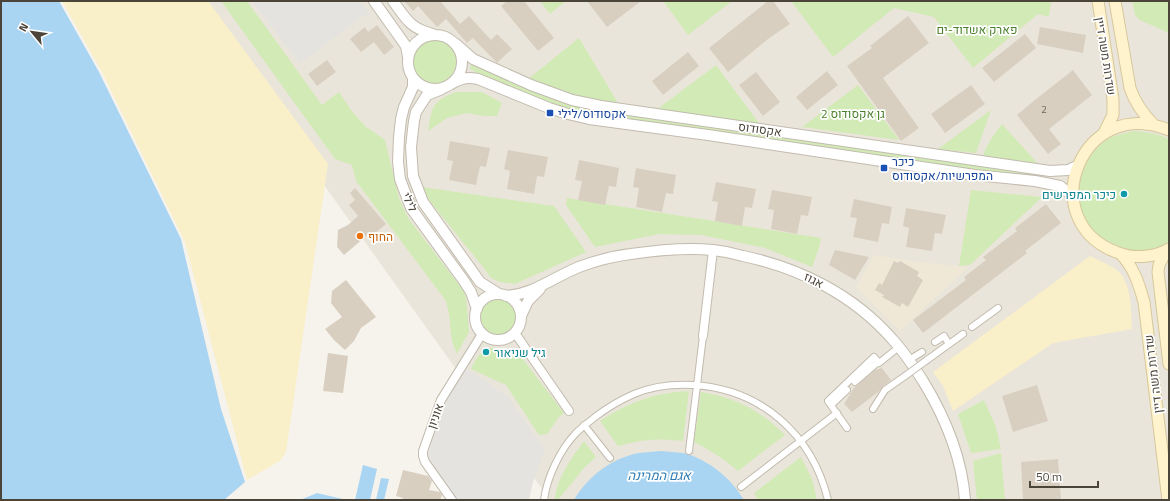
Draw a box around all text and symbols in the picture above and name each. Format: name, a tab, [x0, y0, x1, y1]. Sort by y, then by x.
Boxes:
north arrow	[12, 12, 52, 52]
street label: שדרות משה דיין	[1090, 15, 1122, 97]
text: N	[14, 20, 32, 34]
park label: פארק אשדוד-ים	[937, 20, 1017, 39]
house number: 2	[1041, 102, 1047, 117]
place label: אקסודוס/לילי	[558, 104, 627, 123]
park label: גן אקסודוס 2	[821, 104, 885, 123]
marker: אקסודוס/לילי	[545, 108, 555, 118]
street label: אקסודוס	[737, 117, 783, 141]
place label: כיכר המפרשיות/אקסודוס	[892, 152, 993, 185]
marker: כיכר המפרשיות/אקסודוס	[879, 163, 889, 173]
place label: כיכר המפרשים	[1042, 185, 1116, 204]
street label: לילי	[397, 189, 423, 215]
marker: כיכר המפרשים	[1119, 189, 1129, 199]
place label: החוף	[368, 227, 393, 246]
marker: החוף	[355, 231, 365, 241]
street label: אגוז	[801, 267, 828, 293]
street label: שדרות משה דיין	[1139, 334, 1167, 414]
place label: גיל שניאור	[494, 343, 546, 362]
marker: גיל שניאור	[481, 347, 491, 357]
street label: אוניון	[422, 400, 449, 432]
scale bar	[1030, 463, 1098, 489]
water label: אגם המרינה	[627, 465, 692, 485]
text: 50 m	[1036, 467, 1062, 486]

